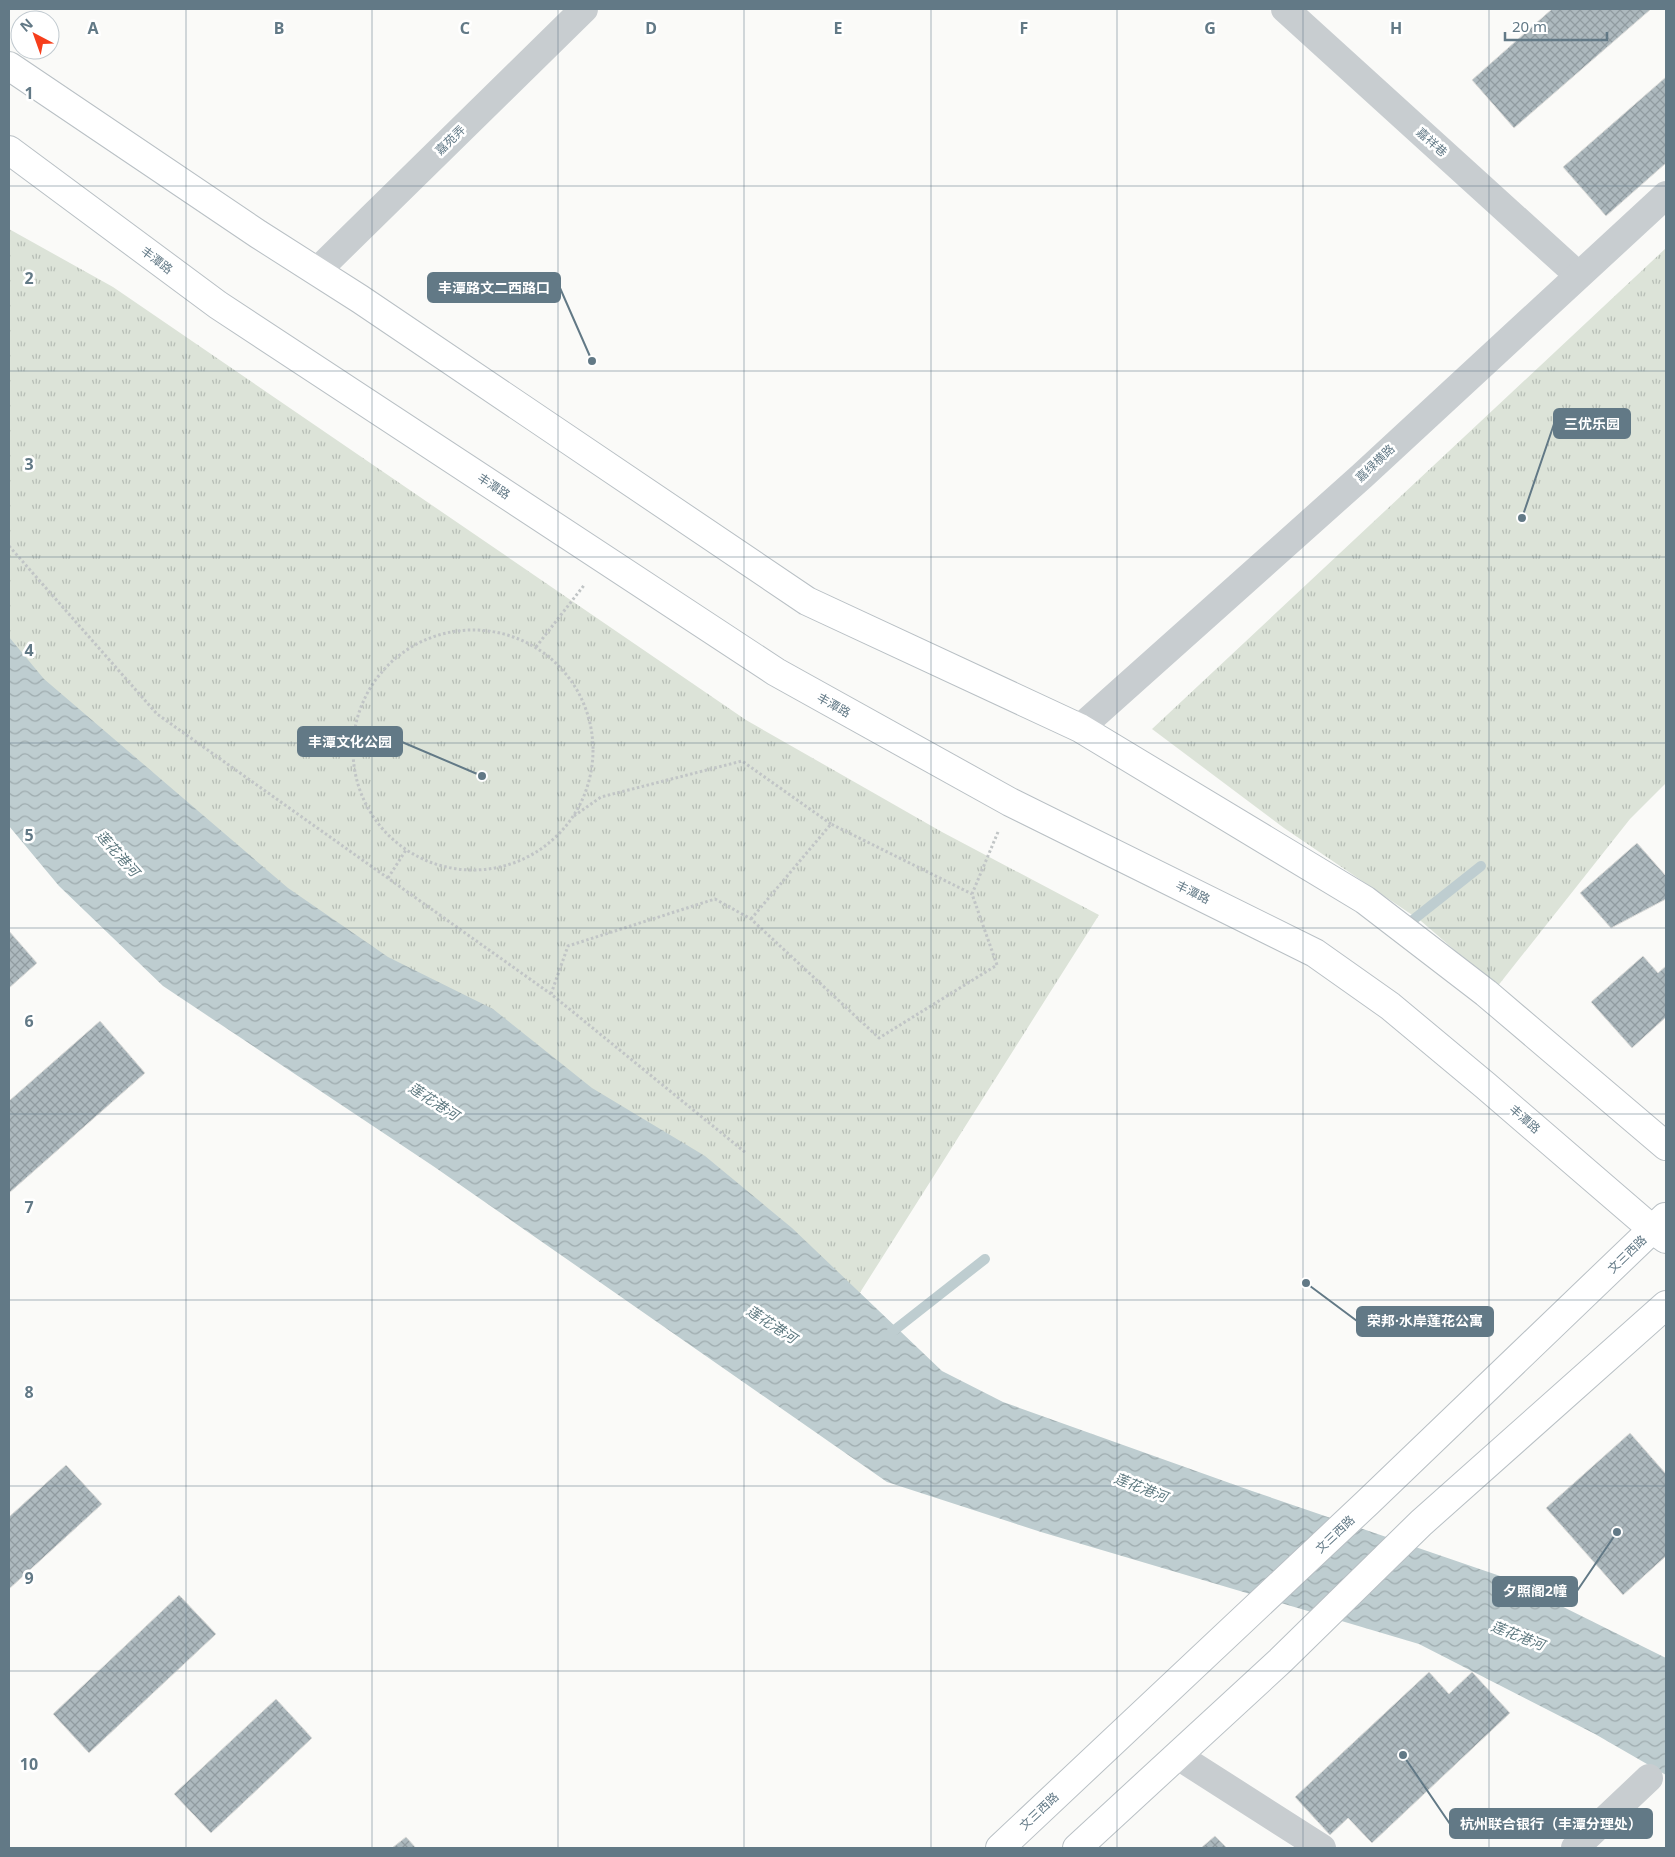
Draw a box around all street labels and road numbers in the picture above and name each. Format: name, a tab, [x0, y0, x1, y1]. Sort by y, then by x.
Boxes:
street label: 嘉苑弄	[431, 121, 469, 159]
street label: 嘉祥巷	[1413, 124, 1451, 160]
street label: 丰潭路	[138, 242, 176, 278]
street label: 嘉绿横路	[1352, 440, 1398, 486]
street label: 丰潭路	[474, 469, 514, 503]
street label: 丰潭路	[814, 689, 854, 721]
street label: 丰潭路	[1173, 876, 1213, 908]
street label: 丰潭路	[1506, 1101, 1544, 1137]
street label: 文三西路	[1604, 1231, 1650, 1277]
street label: 文三西路	[1312, 1511, 1358, 1557]
street label: 文三西路	[1016, 1788, 1062, 1834]

